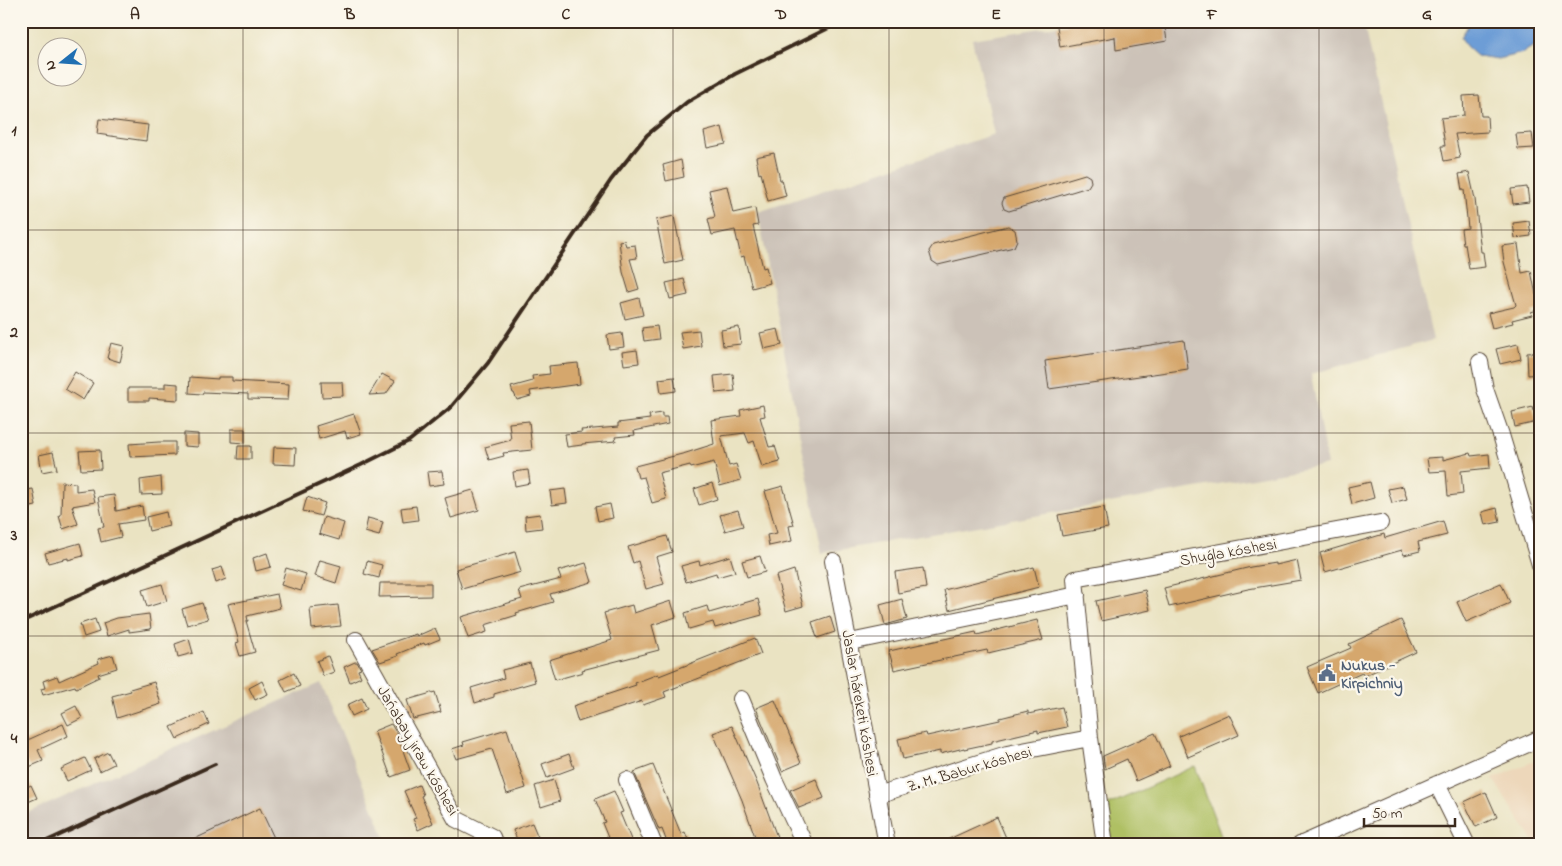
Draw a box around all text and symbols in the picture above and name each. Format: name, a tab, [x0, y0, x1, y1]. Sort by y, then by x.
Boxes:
text: A	[130, 3, 140, 27]
text: B	[344, 3, 356, 27]
text: C	[562, 3, 571, 27]
text: D	[774, 3, 787, 27]
text: E	[991, 3, 1001, 27]
text: F	[1206, 3, 1218, 27]
text: G	[1422, 3, 1432, 27]
north arrow	[38, 38, 88, 88]
text: N	[40, 58, 62, 73]
text: 1	[11, 119, 17, 143]
text: 2	[9, 321, 18, 345]
text: 3	[10, 524, 18, 548]
street label: Shuǵla kóshesi	[1178, 533, 1279, 573]
street label: Jaslar háreketi kóshesi	[834, 628, 884, 779]
place label: Nukus - Kirpichniy	[1341, 654, 1403, 697]
public building icon: Nukus - Kirpichniy	[1317, 663, 1337, 683]
street label: Jańabay jıraw kóshesi	[370, 682, 464, 820]
text: 4	[10, 727, 18, 751]
street label: Z. M. Babur kóshesi	[904, 741, 1035, 799]
scale bar	[1364, 796, 1456, 828]
text: 50 m	[1372, 803, 1403, 825]

